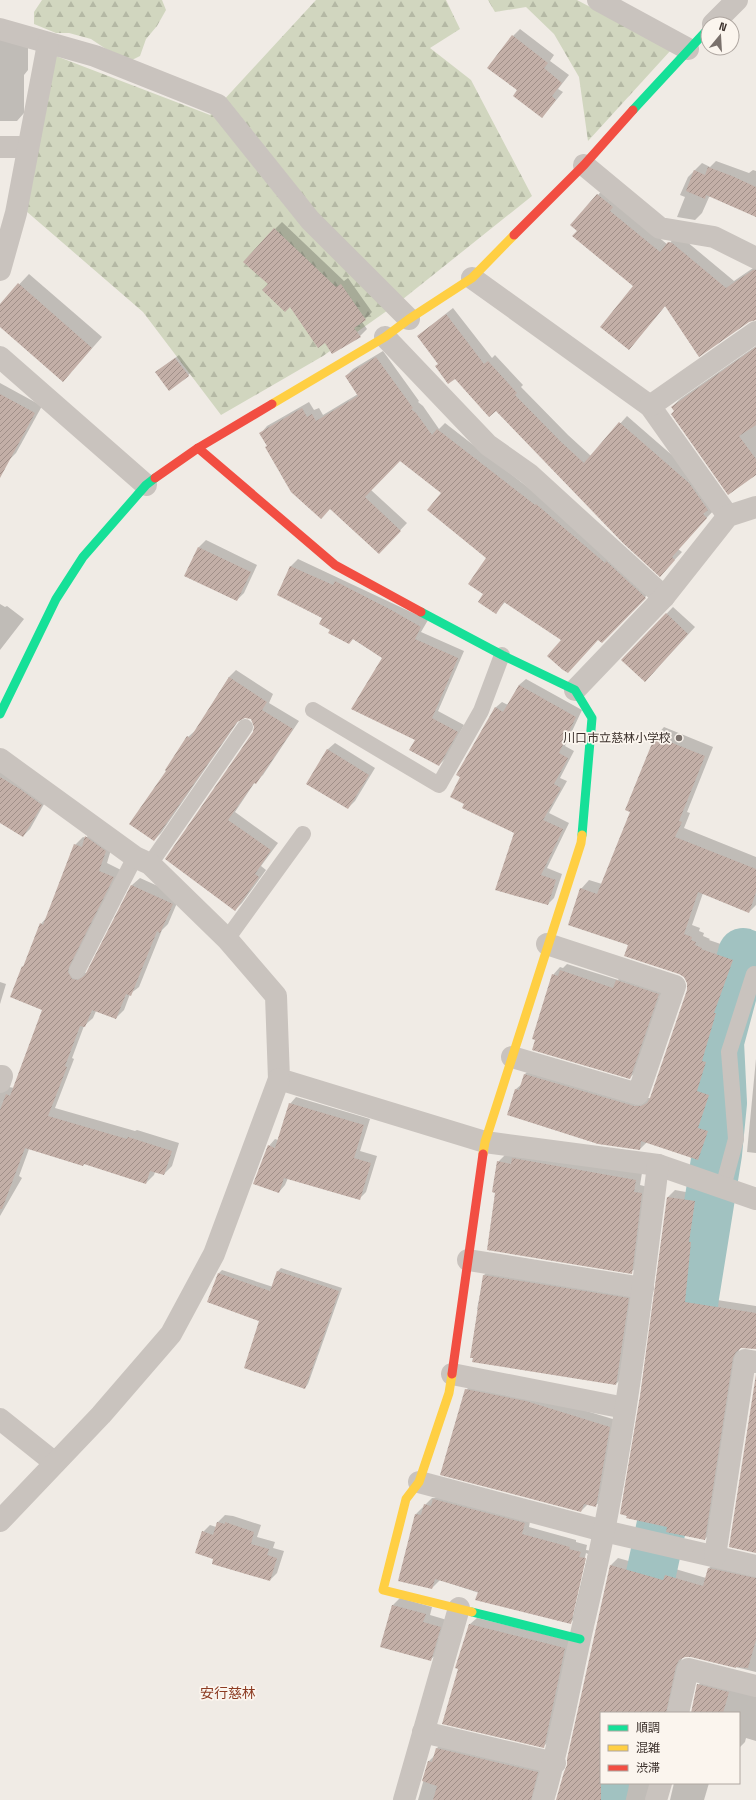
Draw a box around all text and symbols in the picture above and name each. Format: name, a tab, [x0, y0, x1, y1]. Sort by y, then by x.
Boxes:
north arrow	[700, 16, 740, 56]
text: N	[717, 19, 729, 34]
place label: 川口市立慈林小学校	[563, 730, 671, 746]
marker: 川口市立慈林小学校	[674, 733, 684, 743]
district label: 安行慈林	[200, 1684, 256, 1702]
legend	[600, 1712, 740, 1784]
text: 順調	[636, 1720, 660, 1736]
text: 混雑	[636, 1740, 660, 1756]
text: 渋滞	[636, 1760, 660, 1776]

